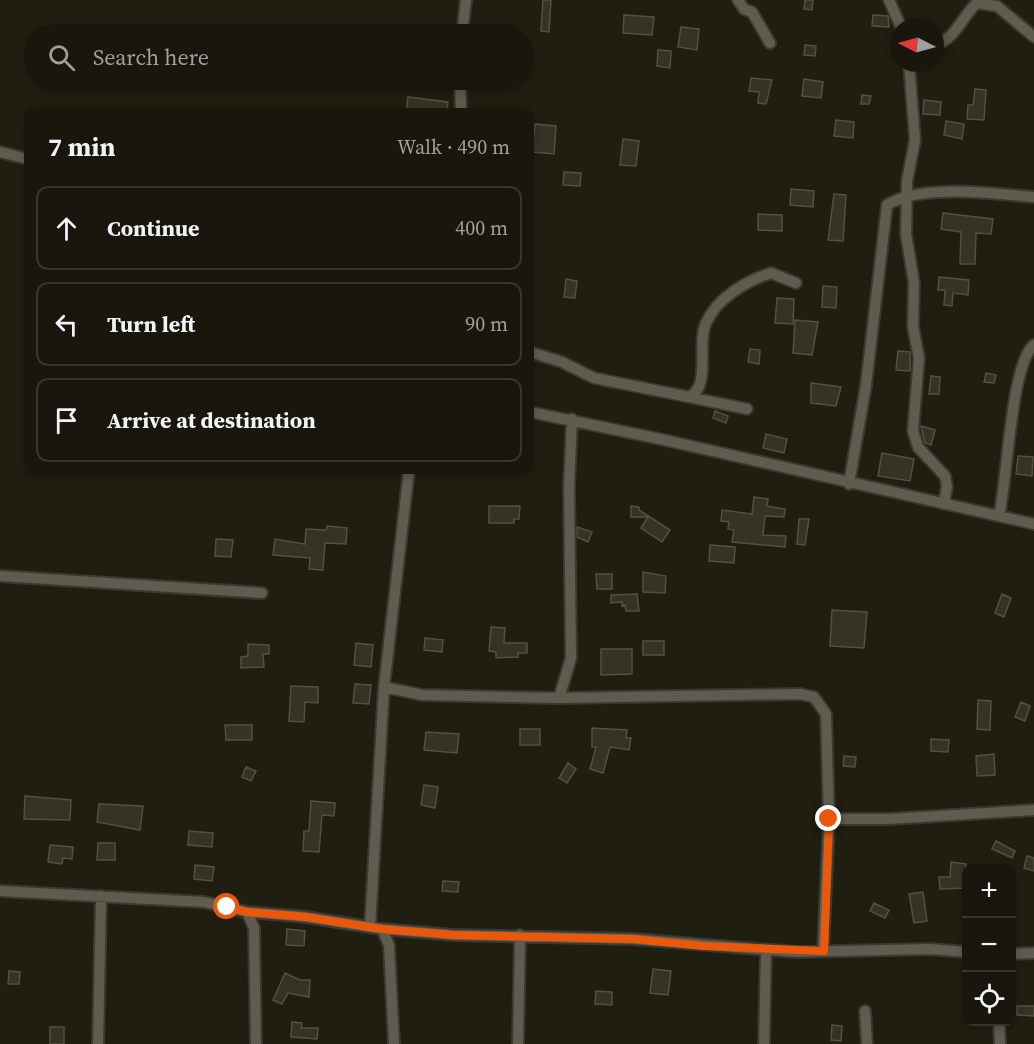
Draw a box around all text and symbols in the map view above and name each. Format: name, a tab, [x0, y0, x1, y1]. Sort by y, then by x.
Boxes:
north arrow	[890, 18, 944, 72]
search box	[24, 24, 534, 90]
icon: search	[45, 41, 78, 74]
text: Search here	[93, 42, 209, 72]
text: 7 min	[48, 129, 115, 165]
text: Walk · 490 m	[397, 133, 510, 161]
icon: ahead	[50, 212, 83, 245]
text: Continue	[107, 213, 200, 243]
text: 400 m	[455, 214, 508, 242]
icon: left	[50, 308, 83, 341]
text: Turn left	[107, 309, 195, 339]
text: 90 m	[465, 310, 508, 338]
icon: arrive	[50, 404, 83, 437]
text: Arrive at destination	[107, 405, 316, 435]
route end	[815, 805, 841, 831]
map controls	[962, 864, 1016, 1026]
button: +	[962, 864, 1016, 918]
route start	[213, 893, 239, 919]
button: −	[962, 918, 1016, 972]
button: locate	[962, 972, 1016, 1026]

